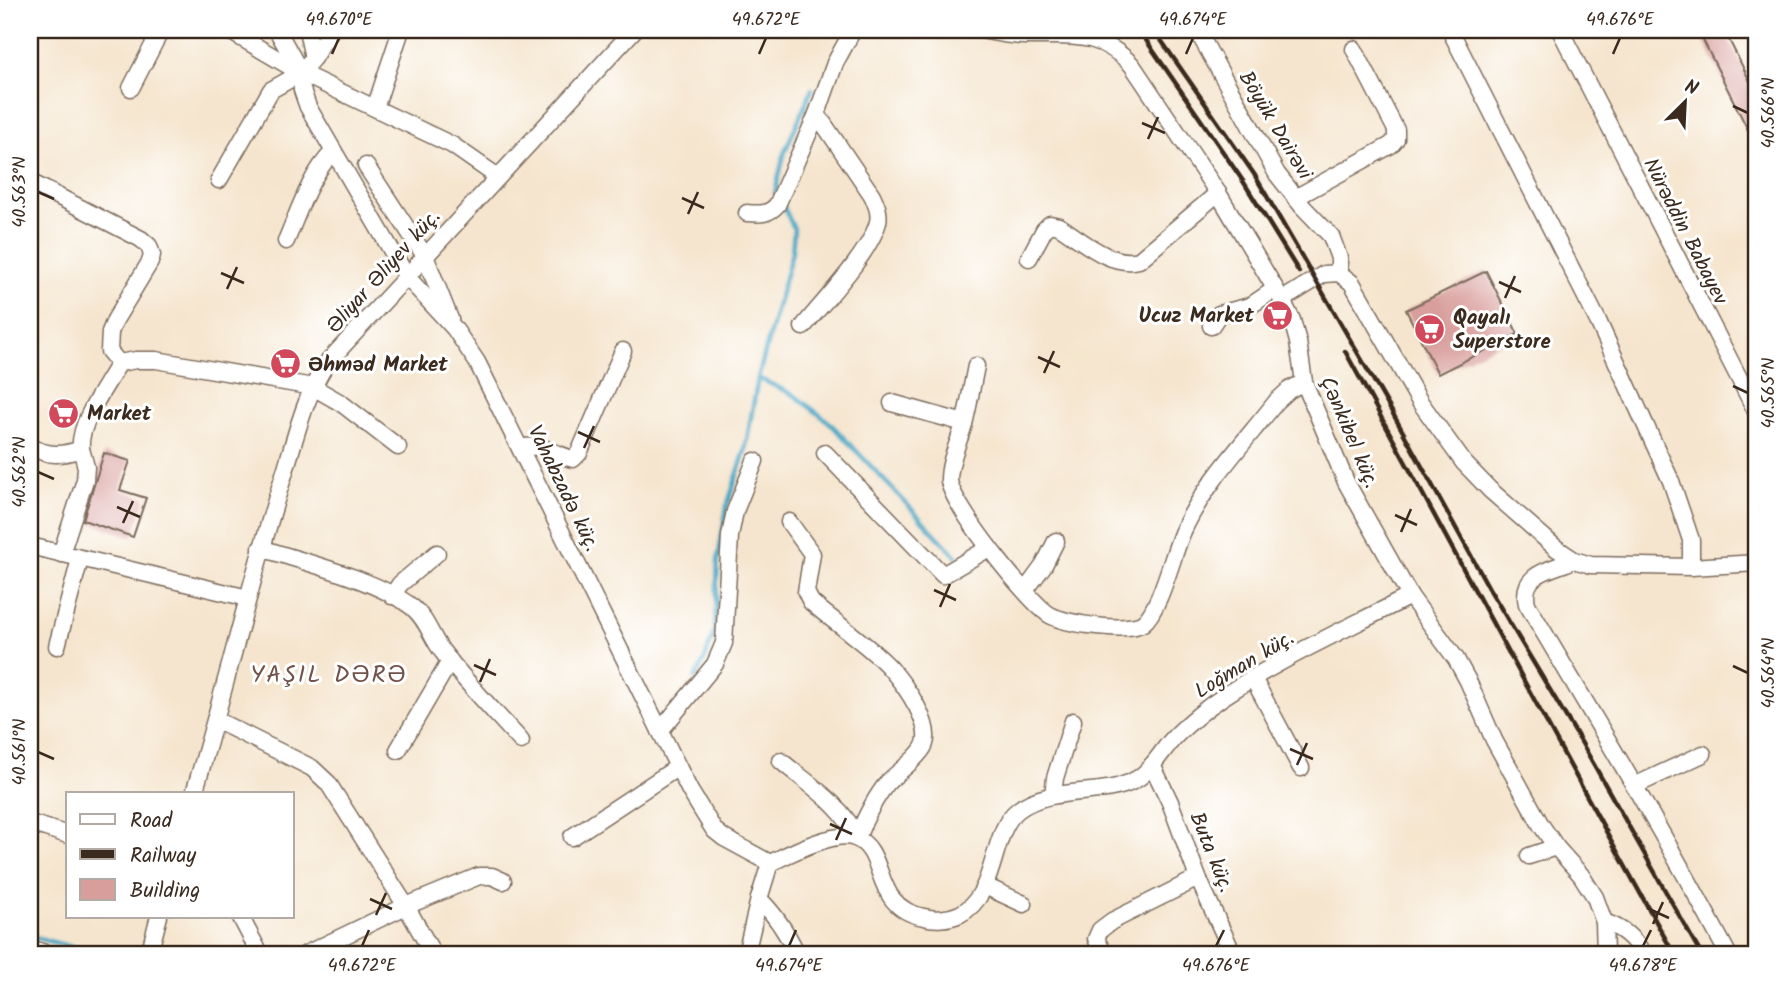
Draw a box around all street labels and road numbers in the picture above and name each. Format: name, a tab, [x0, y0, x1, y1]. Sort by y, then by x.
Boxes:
street label: Böyük Dairəvi	[1229, 65, 1321, 187]
street label: Nürəddin Babayev	[1633, 153, 1736, 311]
street label: Əliyar Əliyev küç.	[319, 202, 449, 342]
street label: Çənkibel küç.	[1310, 372, 1387, 494]
street label: Vahabzadə küç.	[518, 420, 608, 558]
street label: Loğman küç.	[1189, 622, 1301, 708]
street label: Buta küç.	[1180, 807, 1242, 898]

